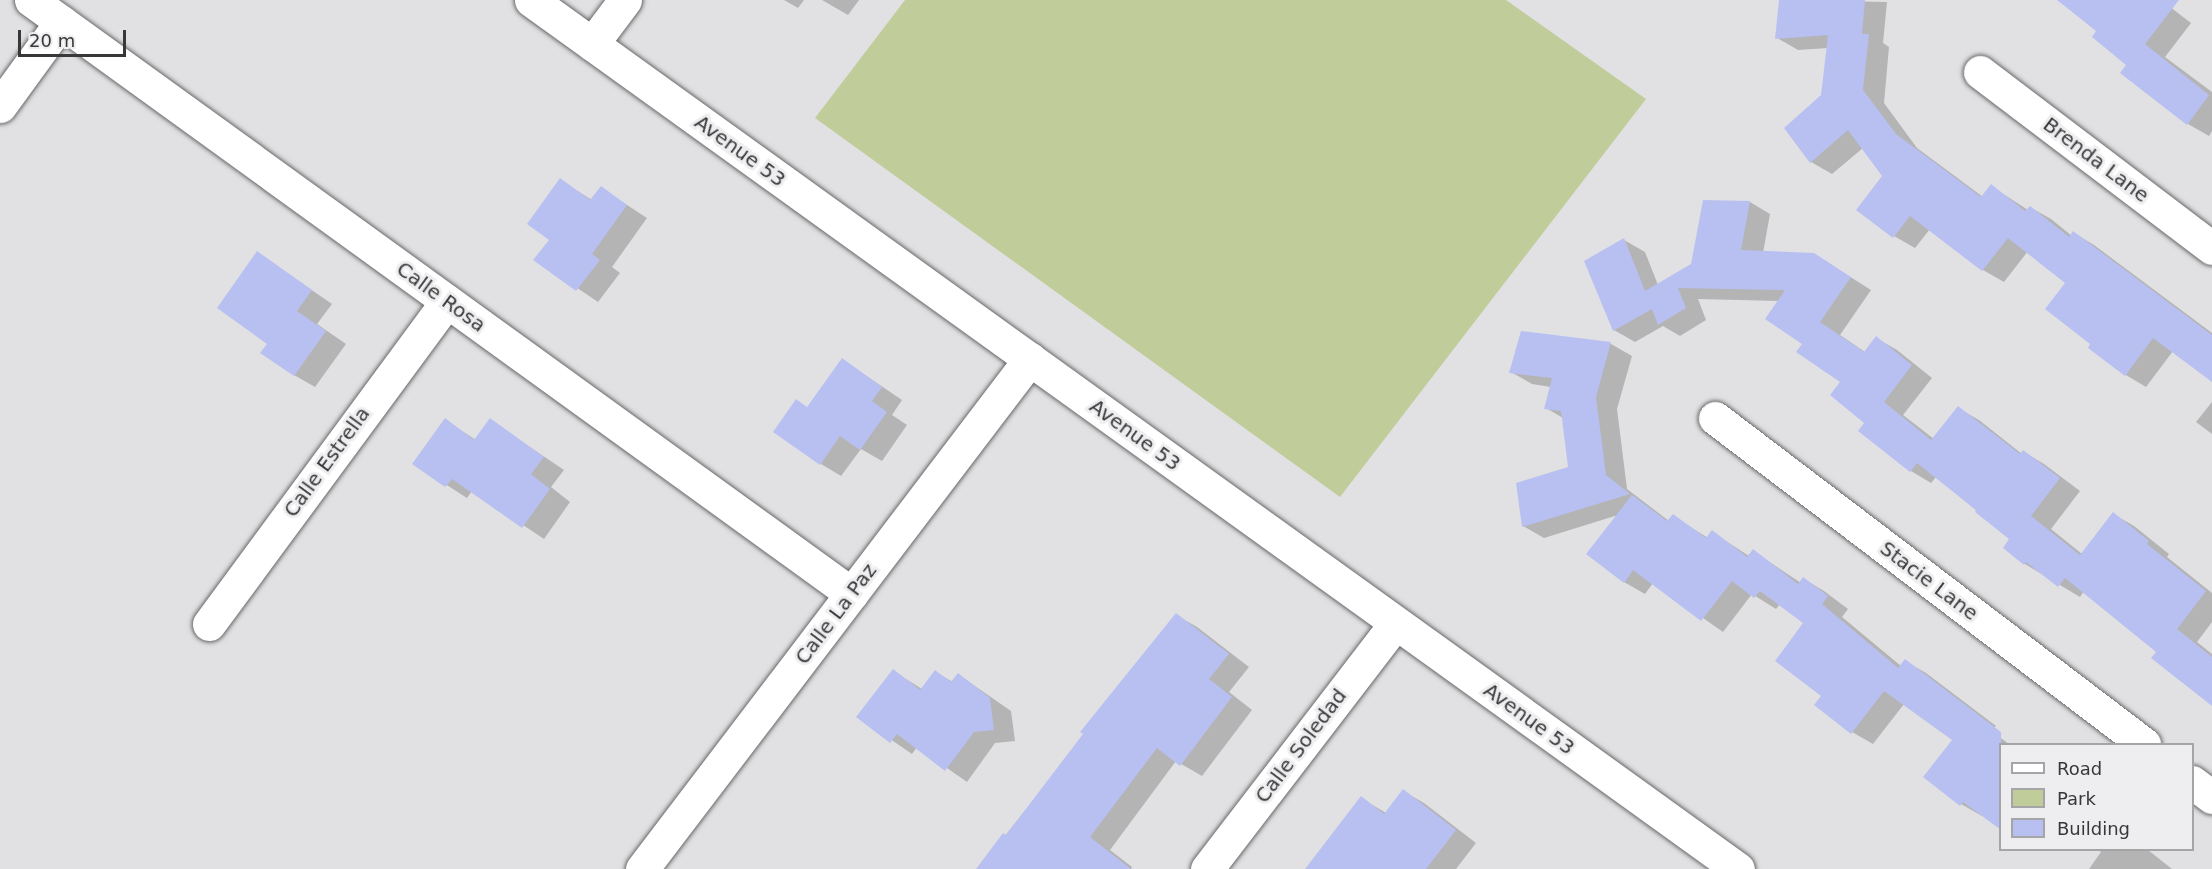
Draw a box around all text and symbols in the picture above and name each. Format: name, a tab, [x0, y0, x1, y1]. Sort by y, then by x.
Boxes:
scale bar	[21, 18, 129, 56]
text: 20 m	[29, 30, 75, 51]
street label: Avenue 53	[690, 110, 790, 192]
street label: Brenda Lane	[2038, 112, 2154, 208]
street label: Calle Rosa	[392, 257, 490, 337]
street label: Avenue 53	[1085, 394, 1185, 476]
street label: Calle Estrella	[279, 402, 375, 522]
street label: Stacie Lane	[1875, 536, 1983, 626]
street label: Calle La Paz	[790, 559, 882, 669]
street label: Avenue 53	[1479, 678, 1579, 760]
street label: Calle Soledad	[1250, 684, 1352, 808]
legend	[1999, 743, 2194, 851]
text: Road	[2057, 758, 2102, 779]
text: Park	[2057, 788, 2096, 809]
text: Building	[2057, 818, 2130, 839]

